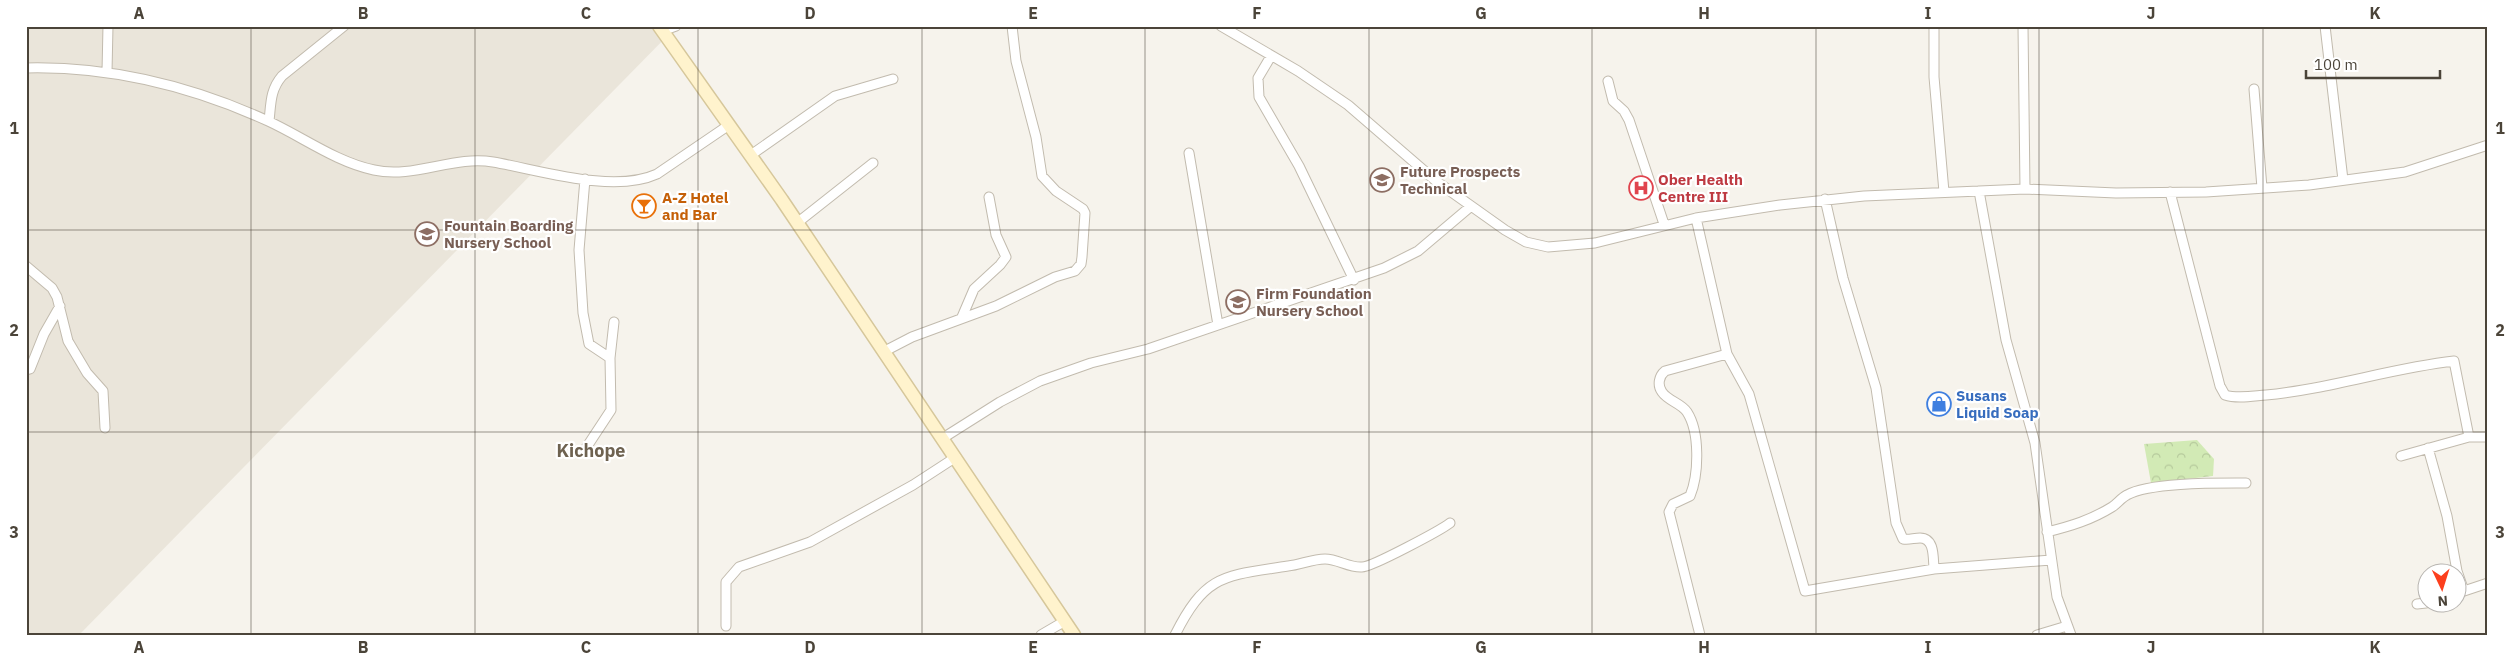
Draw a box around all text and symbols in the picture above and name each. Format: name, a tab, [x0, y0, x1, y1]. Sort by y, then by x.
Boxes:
text: A	[134, 3, 145, 23]
text: B	[358, 3, 369, 23]
text: C	[581, 3, 591, 23]
text: D	[804, 3, 816, 23]
text: E	[1028, 3, 1038, 23]
text: F	[1252, 3, 1262, 23]
text: G	[1475, 3, 1487, 23]
text: H	[1698, 3, 1710, 23]
text: I	[1925, 3, 1932, 23]
text: J	[2147, 3, 2155, 23]
text: K	[2369, 3, 2381, 23]
scale bar	[2306, 48, 2440, 80]
text: 100 m	[2314, 55, 2358, 74]
text: 1	[9, 118, 19, 138]
text: 1	[2495, 118, 2505, 138]
place label: Future Prospects Technical	[1400, 162, 1521, 198]
school or university icon: Future Prospects Technical	[1369, 167, 1395, 193]
place label: Ober Health Centre III	[1658, 170, 1743, 206]
hospital icon: Ober Health Centre III	[1628, 175, 1654, 201]
place label: A-Z Hotel and Bar	[662, 188, 729, 224]
bar icon: A-Z Hotel and Bar	[631, 193, 657, 219]
place label: Fountain Boarding Nursery School	[444, 216, 574, 252]
school or university icon: Fountain Boarding Nursery School	[414, 221, 440, 247]
place label: Firm Foundation Nursery School	[1256, 284, 1372, 320]
school or university icon: Firm Foundation Nursery School	[1225, 289, 1251, 315]
text: 2	[9, 320, 19, 340]
text: 2	[2495, 320, 2505, 340]
place label: Susans Liquid Soap	[1956, 386, 2039, 422]
shop icon: Susans Liquid Soap	[1926, 391, 1952, 417]
district label: Kichope	[557, 439, 625, 462]
text: 3	[9, 522, 19, 542]
text: 3	[2495, 522, 2505, 542]
north arrow	[2416, 564, 2466, 614]
text: N	[2437, 592, 2449, 610]
text: A	[134, 637, 145, 657]
text: B	[358, 637, 369, 657]
text: C	[581, 637, 591, 657]
text: D	[804, 637, 816, 657]
text: E	[1028, 637, 1038, 657]
text: F	[1252, 637, 1262, 657]
text: G	[1475, 637, 1487, 657]
text: H	[1698, 637, 1710, 657]
text: I	[1925, 637, 1932, 657]
text: J	[2147, 637, 2155, 657]
text: K	[2369, 637, 2381, 657]

